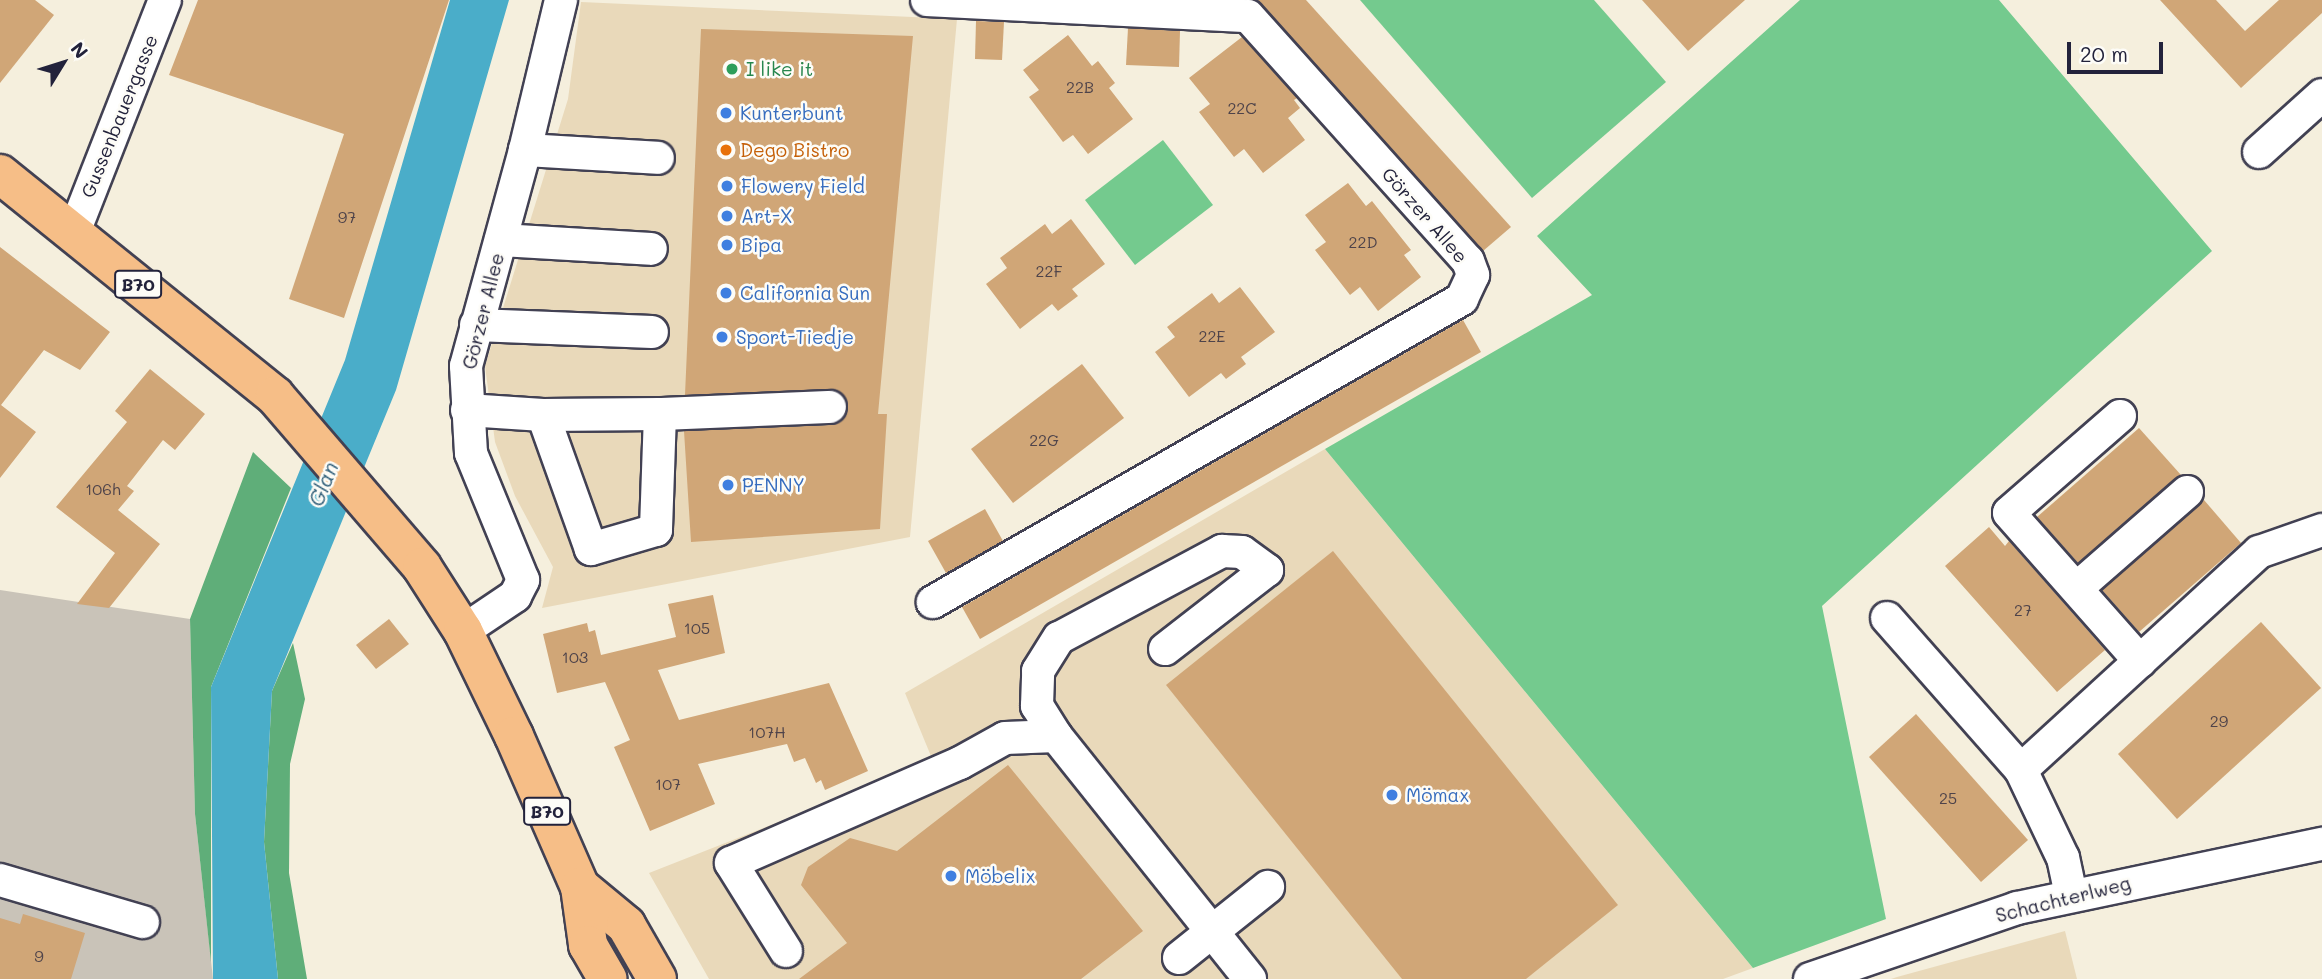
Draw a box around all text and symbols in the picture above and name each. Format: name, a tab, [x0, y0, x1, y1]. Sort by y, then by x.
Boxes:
north arrow	[28, 28, 98, 98]
scale bar	[2070, 28, 2166, 72]
street label: Gussenbauergasse	[76, 31, 162, 201]
text: N	[66, 36, 94, 63]
text: 20 m	[2080, 40, 2128, 67]
place label: I like it	[746, 58, 813, 80]
marker: I like it	[724, 61, 740, 77]
house number: 22B	[1066, 77, 1094, 97]
house number: 22C	[1227, 98, 1257, 118]
place label: Kunterbunt	[740, 102, 843, 124]
marker: Kunterbunt	[718, 105, 734, 121]
place label: Dego Bistro	[740, 139, 849, 161]
marker: Dego Bistro	[718, 142, 734, 158]
street label: Görzer Allee	[1377, 163, 1473, 267]
place label: Flowery Field	[741, 175, 865, 197]
marker: Flowery Field	[719, 178, 735, 194]
place label: Art-X	[741, 205, 793, 227]
house number: 97	[338, 207, 356, 227]
marker: Art-X	[719, 208, 735, 224]
house number: 22D	[1349, 232, 1377, 252]
place label: Bipa	[741, 234, 782, 256]
marker: Bipa	[719, 237, 735, 253]
street label: Görzer Allee	[458, 250, 508, 372]
house number: 22F	[1036, 261, 1062, 281]
road number: B70	[114, 270, 162, 298]
place label: California Sun	[740, 282, 870, 304]
marker: California Sun	[718, 285, 734, 301]
place label: Sport-Tiedje	[736, 326, 854, 348]
house number: 22E	[1199, 326, 1225, 346]
marker: Sport-Tiedje	[714, 329, 730, 345]
house number: 22G	[1029, 430, 1059, 450]
water label: Glan	[303, 458, 343, 510]
place label: PENNY	[742, 474, 805, 496]
marker: PENNY	[720, 477, 736, 493]
house number: 106h	[85, 479, 121, 499]
house number: 27	[2014, 600, 2032, 620]
house number: 105	[684, 618, 710, 638]
house number: 103	[562, 647, 588, 667]
house number: 29	[2210, 711, 2228, 731]
house number: 107H	[748, 722, 786, 742]
house number: 107	[655, 774, 681, 794]
place label: Mömax	[1406, 784, 1469, 806]
marker: Mömax	[1384, 787, 1400, 803]
house number: 25	[1939, 788, 1957, 808]
road number: B70	[522, 796, 572, 826]
place label: Möbelix	[965, 865, 1036, 887]
marker: Möbelix	[943, 868, 959, 884]
street label: Schachterlweg	[1993, 871, 2133, 927]
house number: 9	[34, 946, 44, 966]

